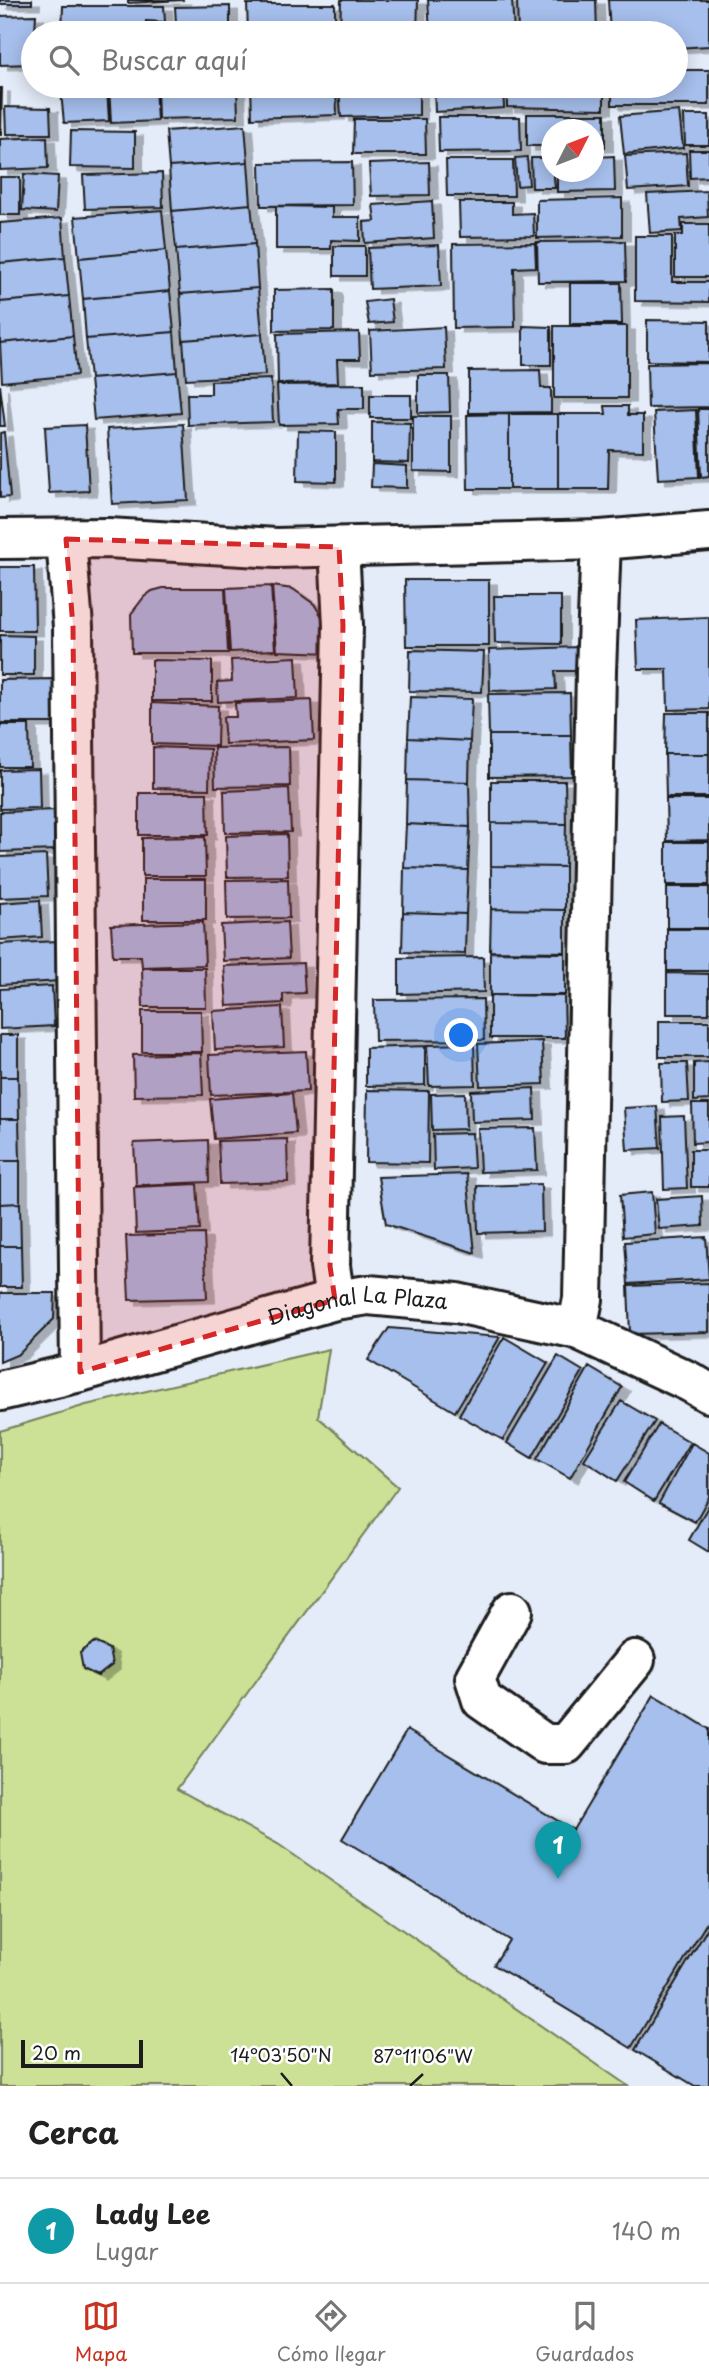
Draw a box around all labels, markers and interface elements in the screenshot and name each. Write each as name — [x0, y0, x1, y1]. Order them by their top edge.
search box — [21, 21, 688, 98]
text: Buscar aquí — [101, 40, 247, 79]
icon: search — [45, 41, 83, 79]
north arrow — [541, 119, 604, 182]
your location — [444, 1018, 478, 1052]
street label: Diagonal La Plaza — [263, 1277, 450, 1332]
pin: 1 — [535, 1821, 581, 1879]
scale bar — [21, 2037, 144, 2069]
text: 20 m — [32, 2038, 81, 2066]
text: 14°03'50"N — [230, 2041, 332, 2068]
text: 87°11'06"W — [373, 2042, 473, 2069]
text: Cerca — [28, 2109, 119, 2154]
text: Lady Lee — [95, 2194, 210, 2233]
text: 1 — [46, 2213, 57, 2248]
text: 140 m — [612, 2213, 681, 2248]
text: Lugar — [95, 2233, 158, 2268]
tab: Mapa — [75, 2297, 127, 2367]
tab: Cómo llegar — [277, 2297, 386, 2367]
tab: Guardados — [535, 2297, 634, 2367]

